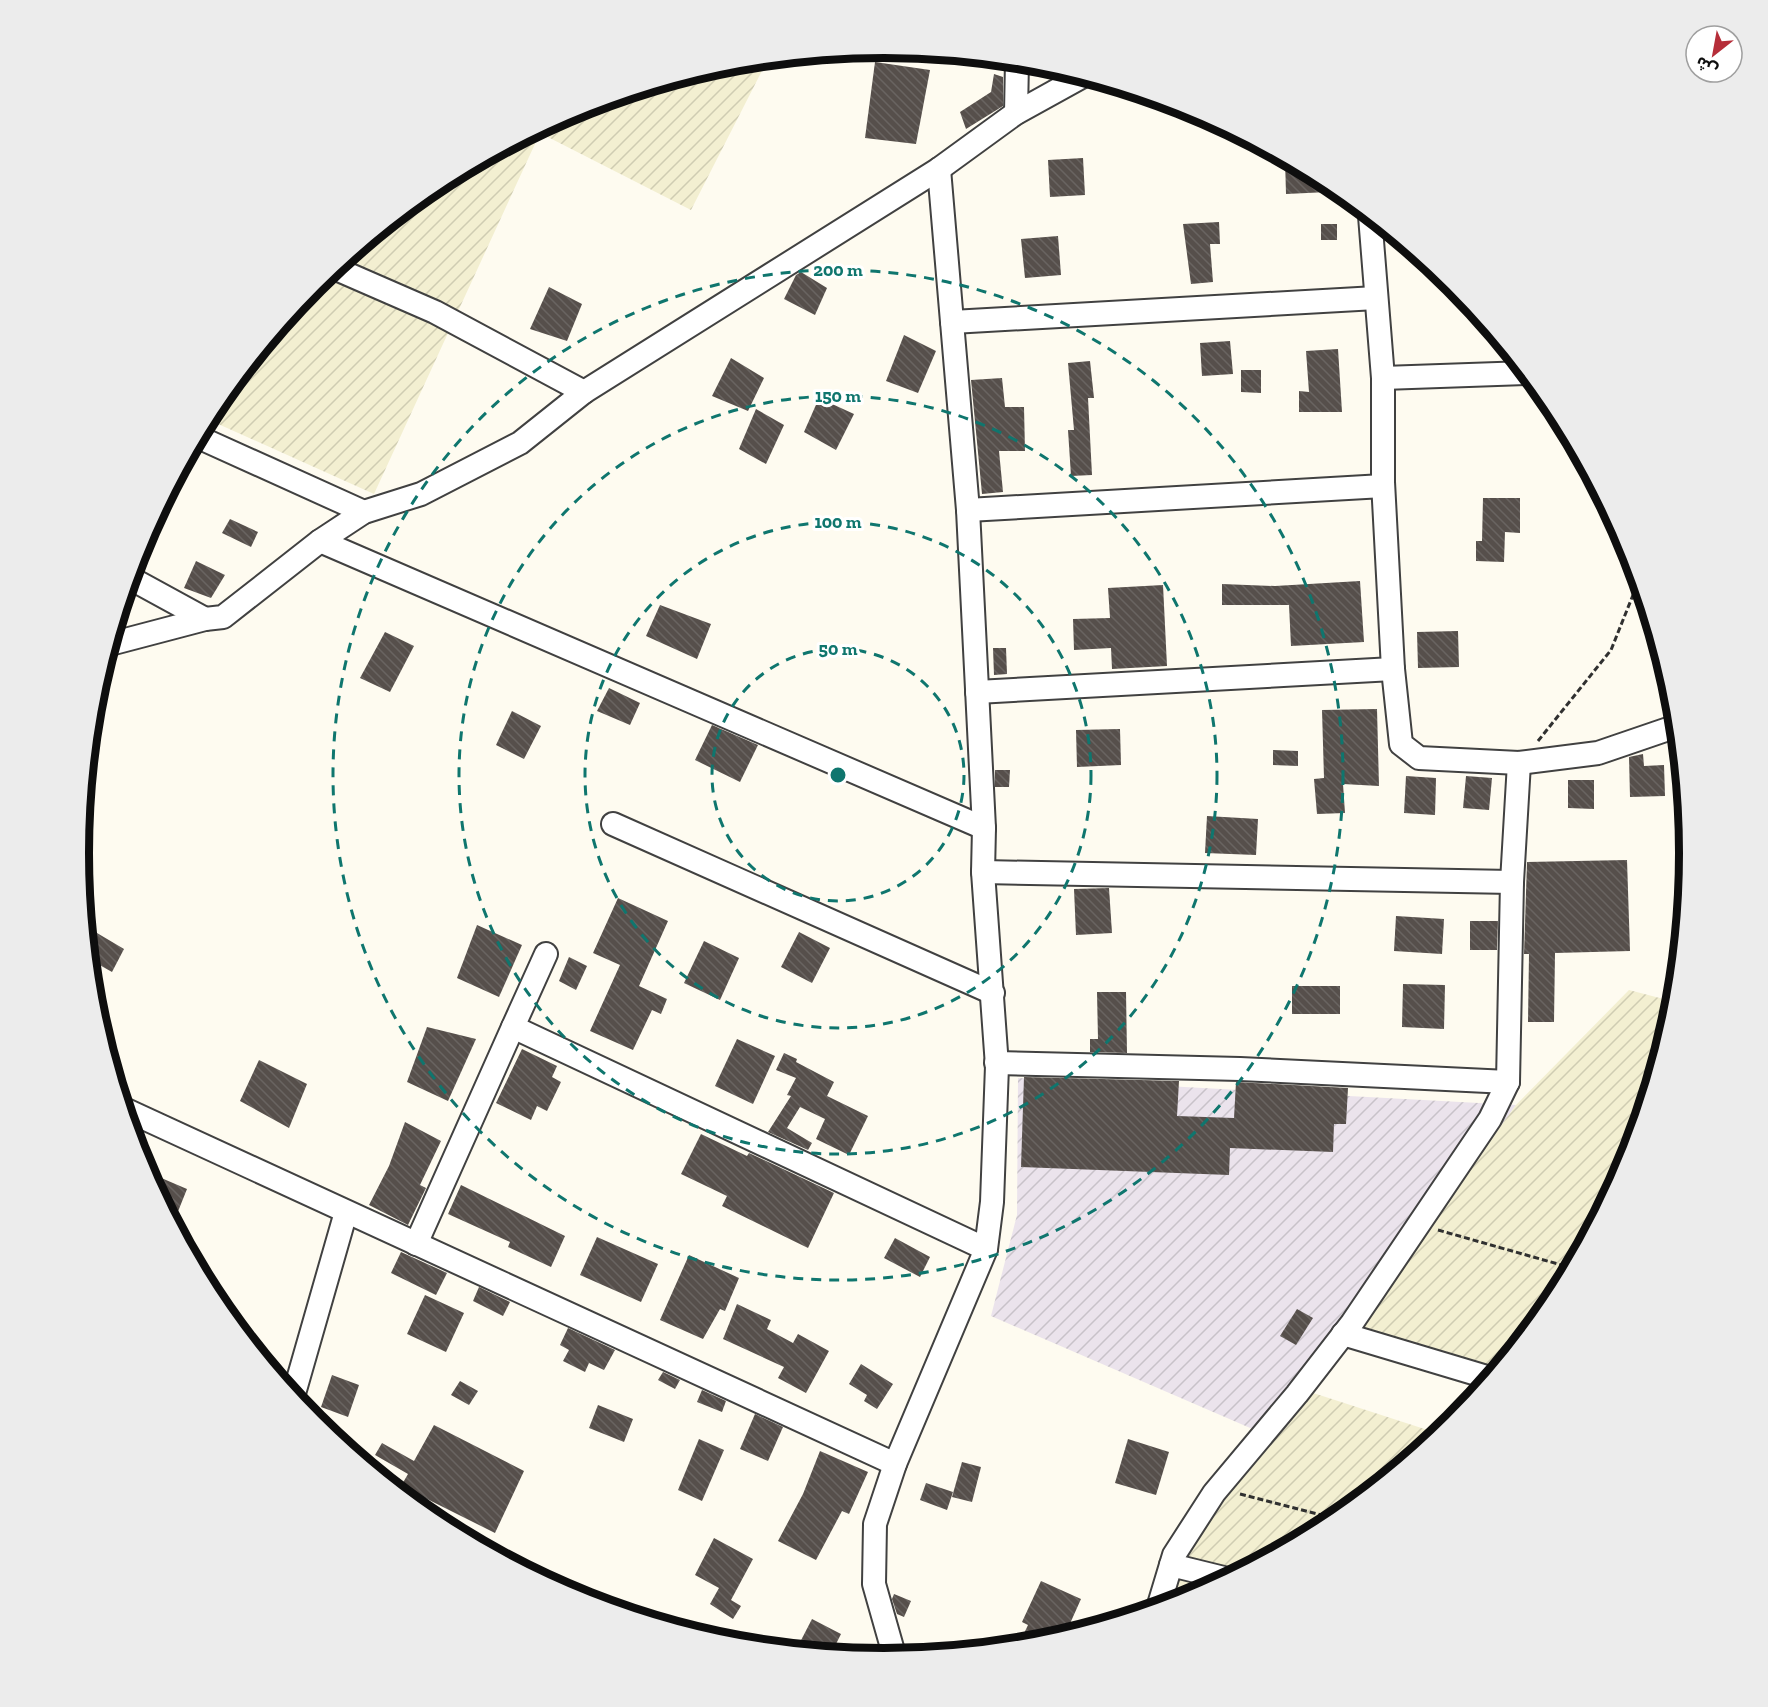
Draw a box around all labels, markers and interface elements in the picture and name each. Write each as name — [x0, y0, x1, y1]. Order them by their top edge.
north arrow — [1684, 24, 1744, 84]
text: ش — [1692, 53, 1721, 80]
text: 200 m — [813, 259, 863, 281]
text: 150 m — [815, 385, 861, 407]
text: 100 m — [814, 511, 862, 533]
text: 50 m — [819, 638, 858, 660]
centre of rings — [828, 765, 848, 785]

